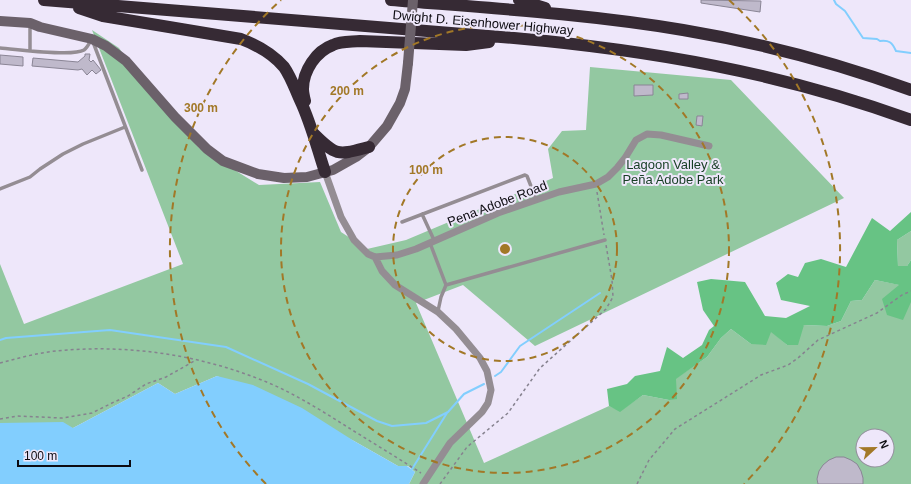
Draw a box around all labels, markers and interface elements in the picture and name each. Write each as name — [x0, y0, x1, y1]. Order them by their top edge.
street label: Dwight D. Eisenhower Highway — [392, 7, 574, 38]
text: 200 m — [330, 84, 364, 98]
text: 300 m — [184, 101, 218, 115]
park label: Lagoon Valley & Peña Adobe Park — [622, 157, 724, 187]
text: 100 m — [409, 163, 443, 177]
street label: Pena Adobe Road — [445, 178, 549, 229]
centre of rings — [498, 242, 512, 256]
north arrow — [855, 428, 895, 468]
text: N — [877, 438, 891, 450]
scale bar — [18, 442, 130, 468]
text: 100 m — [24, 449, 57, 463]

